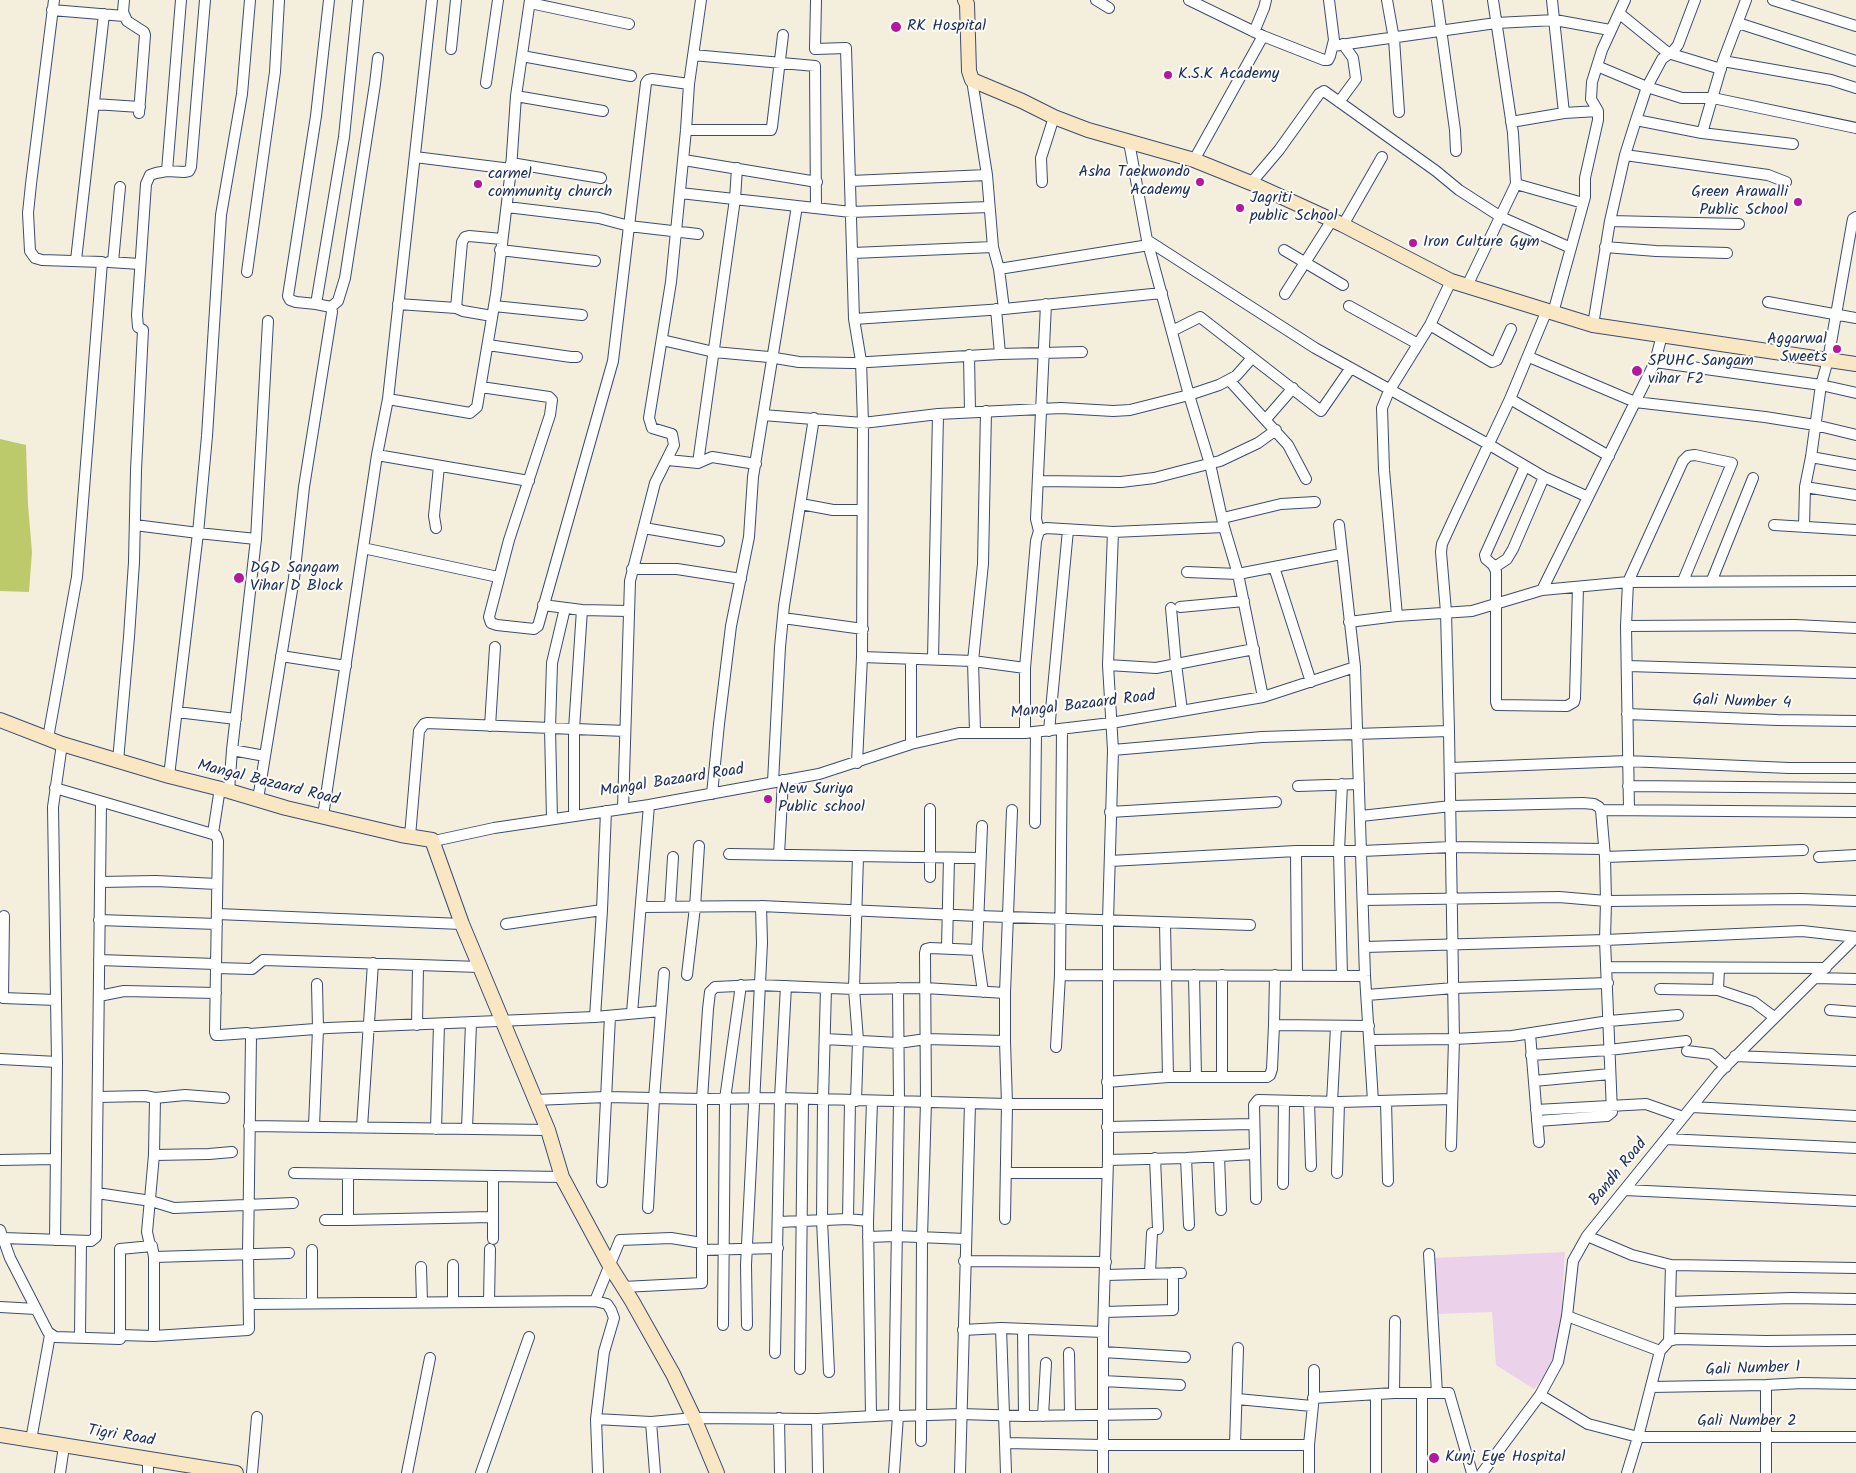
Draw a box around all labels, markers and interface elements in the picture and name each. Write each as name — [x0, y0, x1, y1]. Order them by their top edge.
place label: RK Hospital — [907, 17, 986, 37]
marker: RK Hospital — [889, 20, 903, 34]
place label: K.S.K Academy — [1178, 65, 1279, 85]
marker: K.S.K Academy — [1162, 69, 1174, 81]
place label: Asha Taekwondo Academy — [1078, 163, 1190, 201]
place label: carmel community church — [488, 165, 612, 203]
marker: Asha Taekwondo Academy — [1194, 176, 1206, 188]
marker: carmel community church — [472, 178, 484, 190]
place label: Green Arawalli Public School — [1691, 183, 1788, 221]
place label: Jagriti public School — [1250, 189, 1338, 227]
marker: Green Arawalli Public School — [1792, 196, 1804, 208]
marker: Jagriti public School — [1234, 202, 1246, 214]
place label: Iron Culture Gym — [1423, 233, 1539, 253]
marker: Iron Culture Gym — [1407, 237, 1419, 249]
place label: Aggarwal Sweets — [1767, 330, 1827, 368]
marker: Aggarwal Sweets — [1831, 343, 1843, 355]
place label: SPUHC Sangam vihar F2 — [1648, 352, 1754, 390]
marker: SPUHC Sangam vihar F2 — [1630, 364, 1644, 378]
place label: DGD Sangam Vihar D Block — [250, 559, 343, 597]
marker: DGD Sangam Vihar D Block — [232, 571, 246, 585]
street label: Mangal Bazaard Road — [1010, 688, 1156, 724]
street label: Gali Number 4 — [1692, 692, 1792, 714]
street label: Mangal Bazaard Road — [195, 757, 341, 811]
street label: Mangal Bazaard Road — [599, 761, 745, 803]
place label: New Suriya Public school — [778, 780, 865, 818]
marker: New Suriya Public school — [762, 793, 774, 805]
street label: Bandh Road — [1586, 1135, 1652, 1211]
street label: Gali Number 1 — [1705, 1359, 1801, 1381]
street label: Gali Number 2 — [1697, 1412, 1797, 1432]
street label: Tigri Road — [86, 1422, 156, 1452]
place label: Kunj Eye Hospital — [1445, 1448, 1565, 1468]
marker: Kunj Eye Hospital — [1427, 1451, 1441, 1465]

